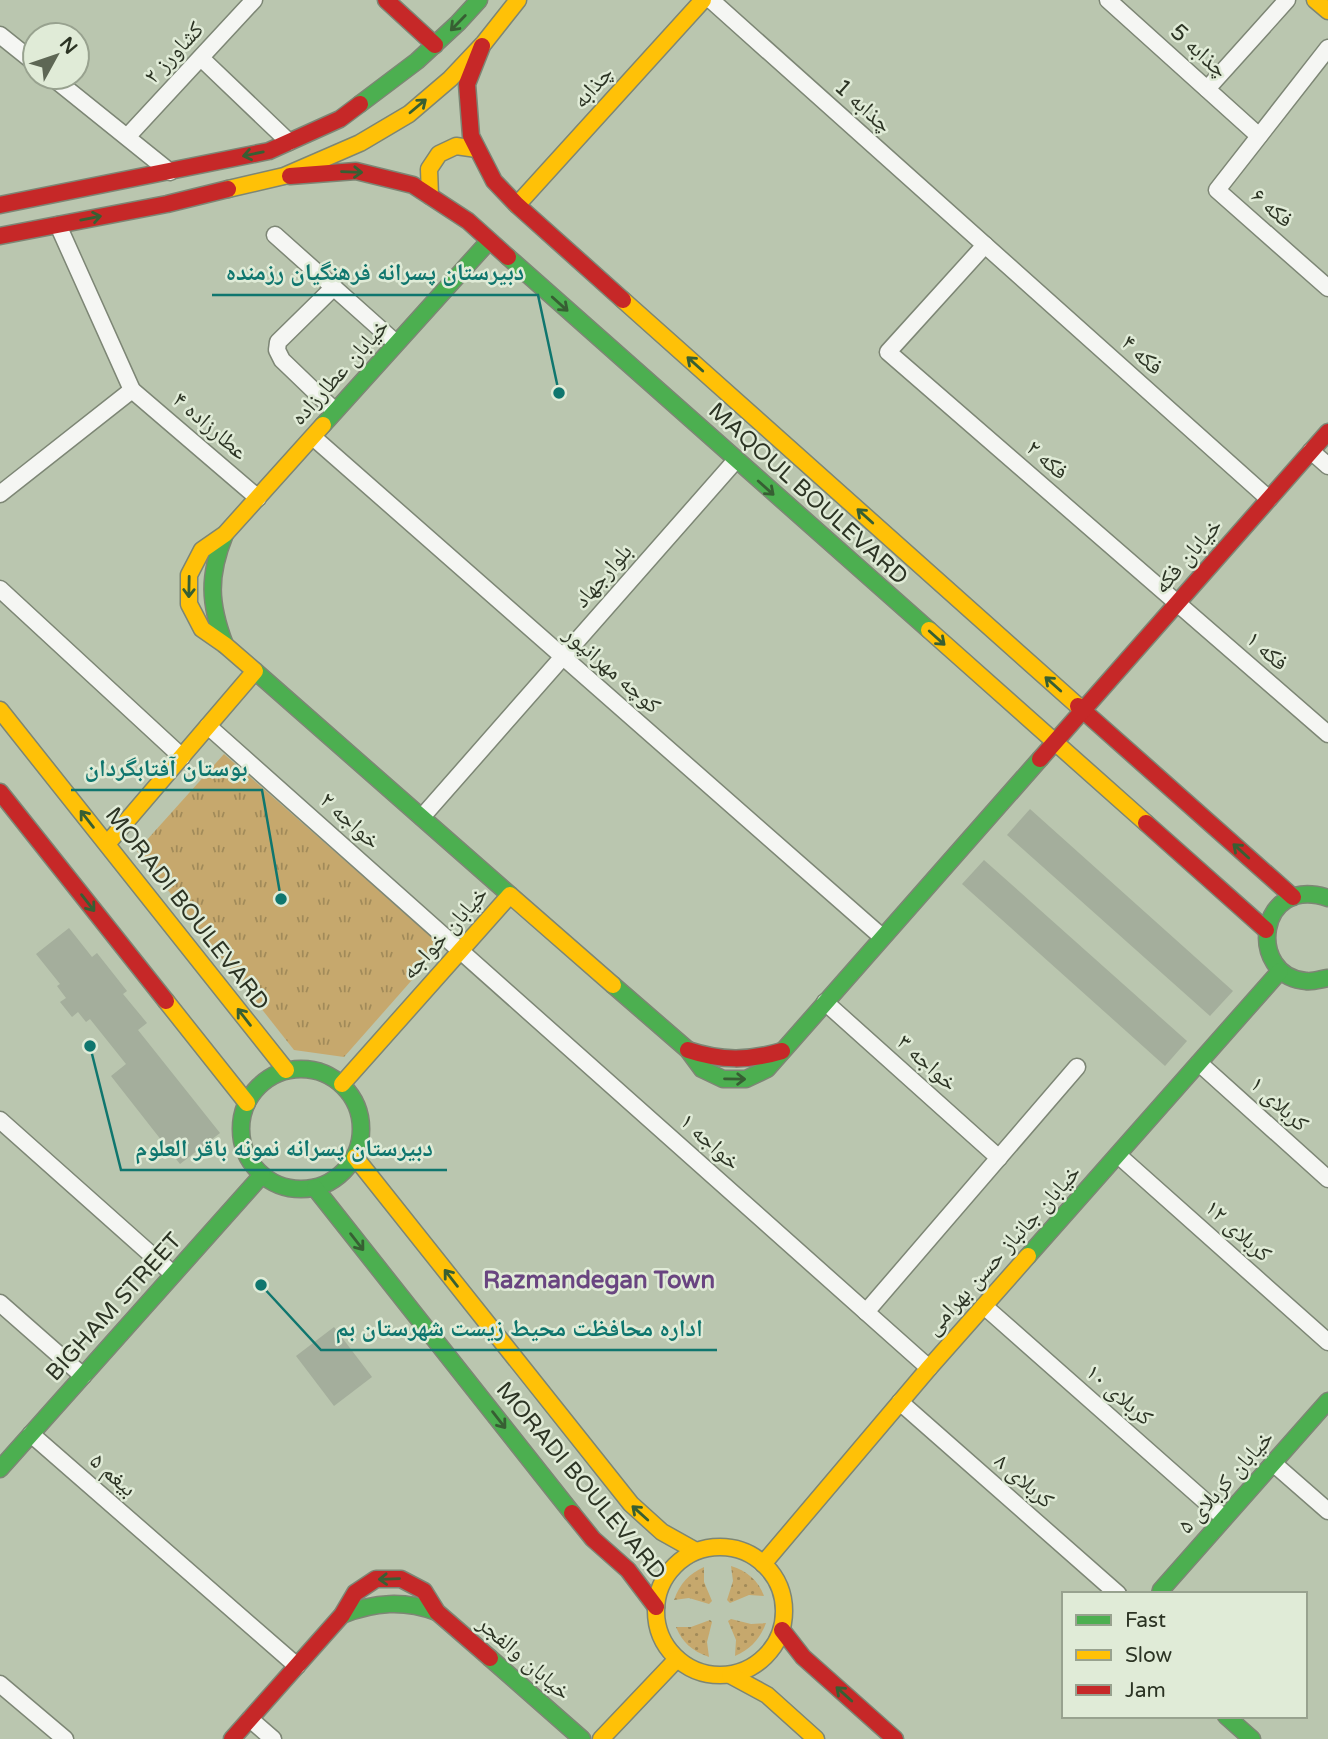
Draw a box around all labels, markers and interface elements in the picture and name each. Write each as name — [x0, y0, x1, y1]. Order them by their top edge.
one-way arrow — [449, 14, 466, 31]
street label: کشاورز ۲ — [138, 16, 210, 90]
street label: چذابه 5 — [1164, 18, 1234, 84]
north arrow — [21, 21, 91, 91]
text: N — [55, 33, 82, 59]
street label: چذابه — [567, 60, 619, 114]
street label: چذابه 1 — [828, 73, 898, 139]
one-way arrow — [409, 98, 427, 114]
one-way arrow — [242, 148, 265, 162]
one-way arrow — [340, 166, 363, 179]
street label: فکه ۶ — [1245, 182, 1299, 234]
one-way arrow — [79, 211, 102, 225]
callout: دبیرستان پسرانه فرهنگیان رزمنده — [212, 250, 538, 295]
text: دبیرستان پسرانه فرهنگیان رزمنده — [226, 258, 524, 287]
one-way arrow — [551, 296, 569, 312]
street label: خیابان عطارزاده — [285, 313, 395, 431]
street label: فکه ۴ — [1115, 329, 1169, 381]
one-way arrow — [687, 357, 705, 373]
street label: عطارزاده ۴ — [167, 386, 254, 466]
street label: MAQOUL BOULEVARD — [702, 397, 914, 591]
street label: فکه ۲ — [1020, 434, 1074, 486]
one-way arrow — [757, 479, 774, 496]
one-way arrow — [856, 508, 874, 524]
street label: خیابان فکه — [1148, 512, 1228, 600]
street label: بلوارجهاد — [568, 538, 638, 614]
one-way arrow — [182, 575, 196, 598]
street label: کوچه مهرانپور — [557, 620, 667, 720]
street label: فکه ۱ — [1240, 625, 1294, 677]
one-way arrow — [927, 630, 945, 646]
one-way arrow — [1044, 676, 1062, 692]
callout: بوستان آفتابگردان — [71, 745, 262, 790]
text: بوستان آفتابگردان — [84, 754, 248, 783]
street label: خواجه ۲ — [314, 786, 386, 856]
street label: MORADI BOULEVARD — [99, 802, 275, 1016]
one-way arrow — [80, 811, 95, 829]
one-way arrow — [1233, 843, 1251, 859]
street label: خیابان خواجه — [396, 880, 494, 986]
one-way arrow — [80, 893, 96, 911]
one-way arrow — [236, 1008, 251, 1027]
street label: خواجه ۳ — [891, 1028, 963, 1098]
street label: کربلای ۱ — [1244, 1070, 1315, 1138]
one-way arrow — [723, 1072, 746, 1086]
street label: خواجه ۱ — [674, 1107, 746, 1177]
callout: دبیرستان پسرانه نمونه باقر العلوم — [121, 1125, 447, 1170]
text: دبیرستان پسرانه نمونه باقر العلوم — [135, 1134, 433, 1165]
street label: خیابان جانباز حسن بهرامی — [919, 1159, 1087, 1341]
street label: کربلای ۱۲ — [1199, 1194, 1277, 1268]
street label: BIGHAM STREET — [40, 1227, 188, 1387]
one-way arrow — [349, 1232, 365, 1250]
district label: Razmandegan Town — [483, 1266, 715, 1295]
one-way arrow — [444, 1270, 459, 1288]
callout: اداره محافظت محیط زیست شهرستان بم — [321, 1305, 717, 1350]
text: اداره محافظت محیط زیست شهرستان بم — [335, 1314, 703, 1344]
street label: کربلای ۱۰ — [1080, 1358, 1159, 1432]
street label: MORADI BOULEVARD — [490, 1376, 672, 1586]
one-way arrow — [491, 1410, 506, 1428]
street label: خیابان کربلای ۵ — [1172, 1424, 1280, 1540]
street label: بیغم ۵ — [83, 1447, 142, 1504]
street label: کربلای ۸ — [989, 1448, 1060, 1515]
one-way arrow — [631, 1505, 649, 1521]
one-way arrow — [378, 1572, 401, 1586]
legend — [1062, 1592, 1307, 1718]
text: Fast — [1125, 1608, 1166, 1633]
street label: خیابان والفجر — [471, 1609, 577, 1706]
text: Slow — [1125, 1643, 1173, 1668]
text: Jam — [1125, 1678, 1166, 1703]
one-way arrow — [836, 1685, 853, 1702]

